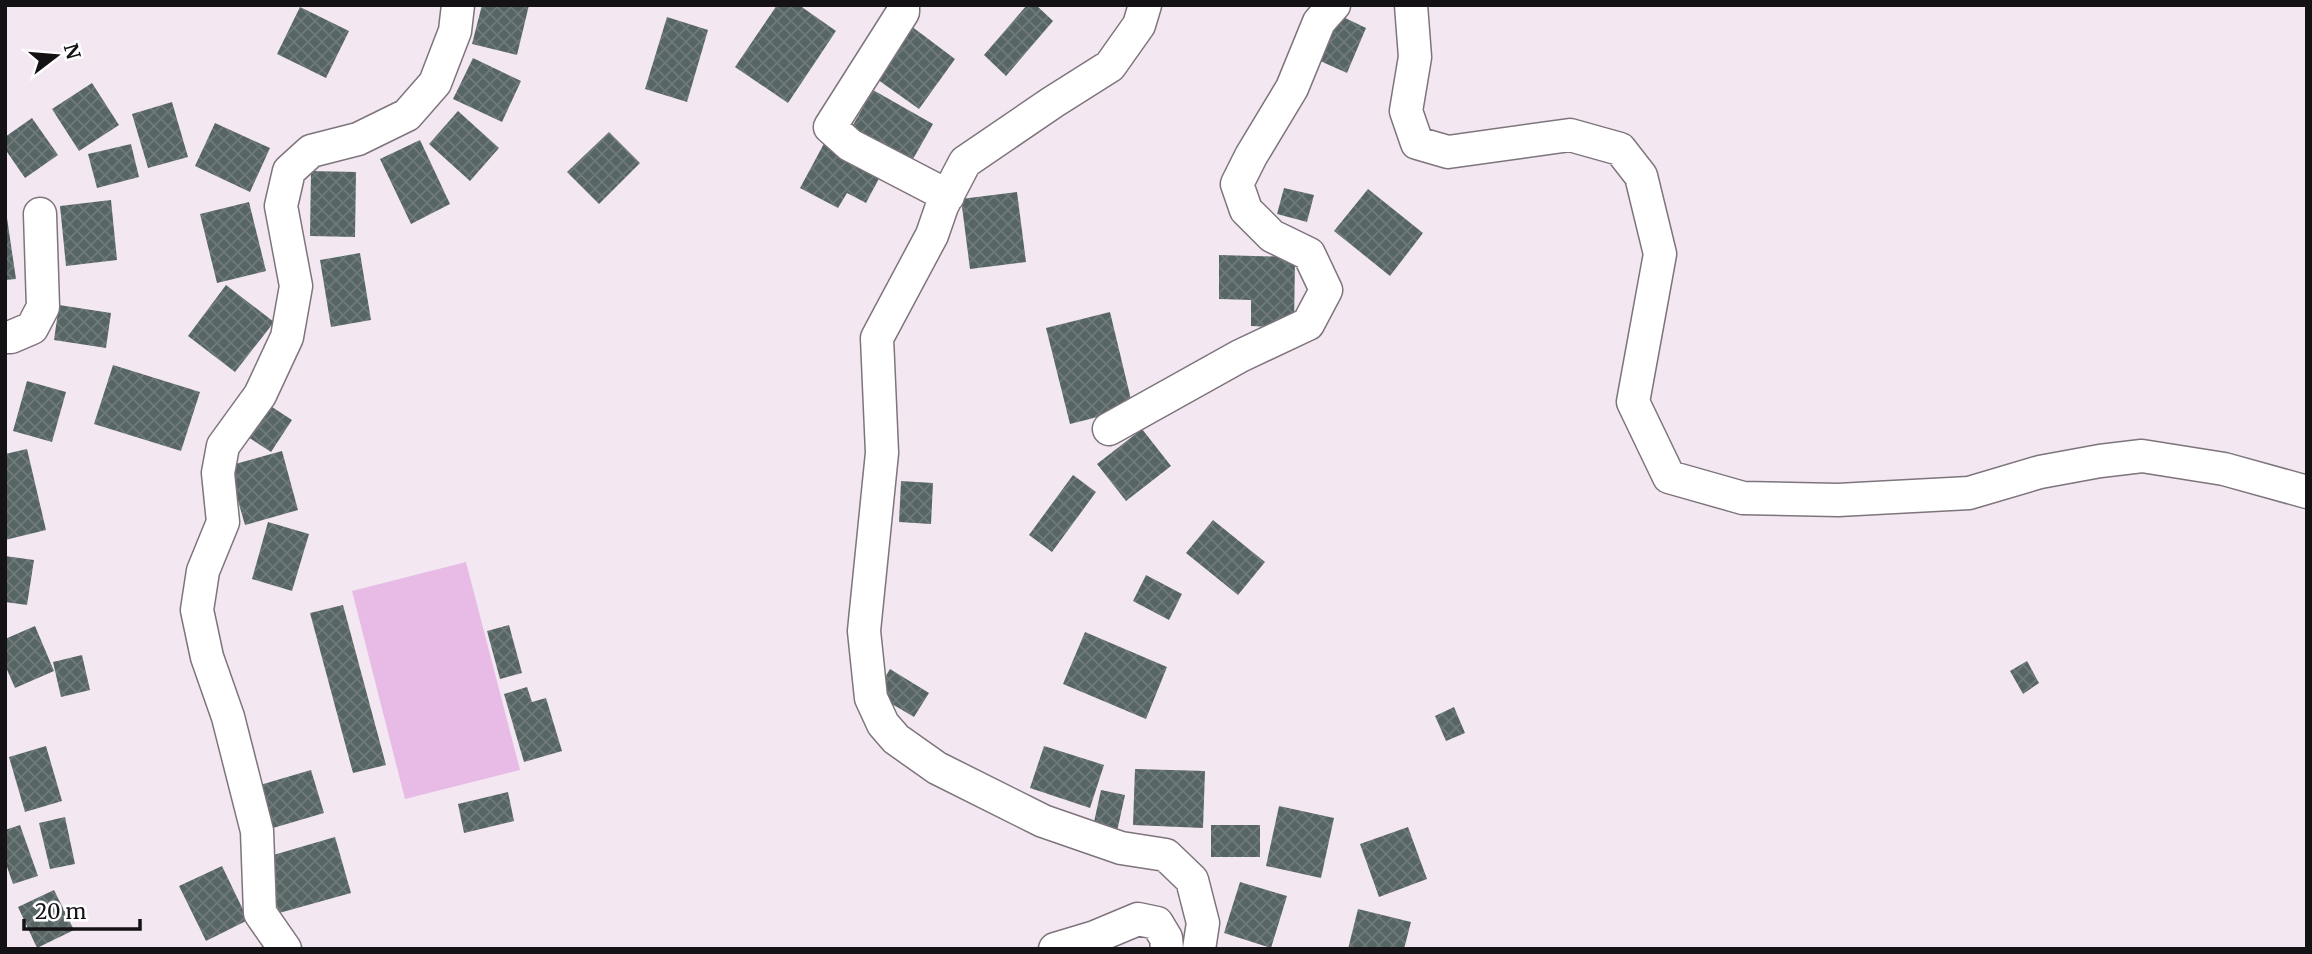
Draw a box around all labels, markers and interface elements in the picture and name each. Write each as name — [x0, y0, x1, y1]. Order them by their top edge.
north arrow — [21, 21, 91, 91]
text: N — [59, 41, 86, 62]
scale bar — [24, 888, 140, 932]
text: 20 m — [35, 898, 87, 925]

